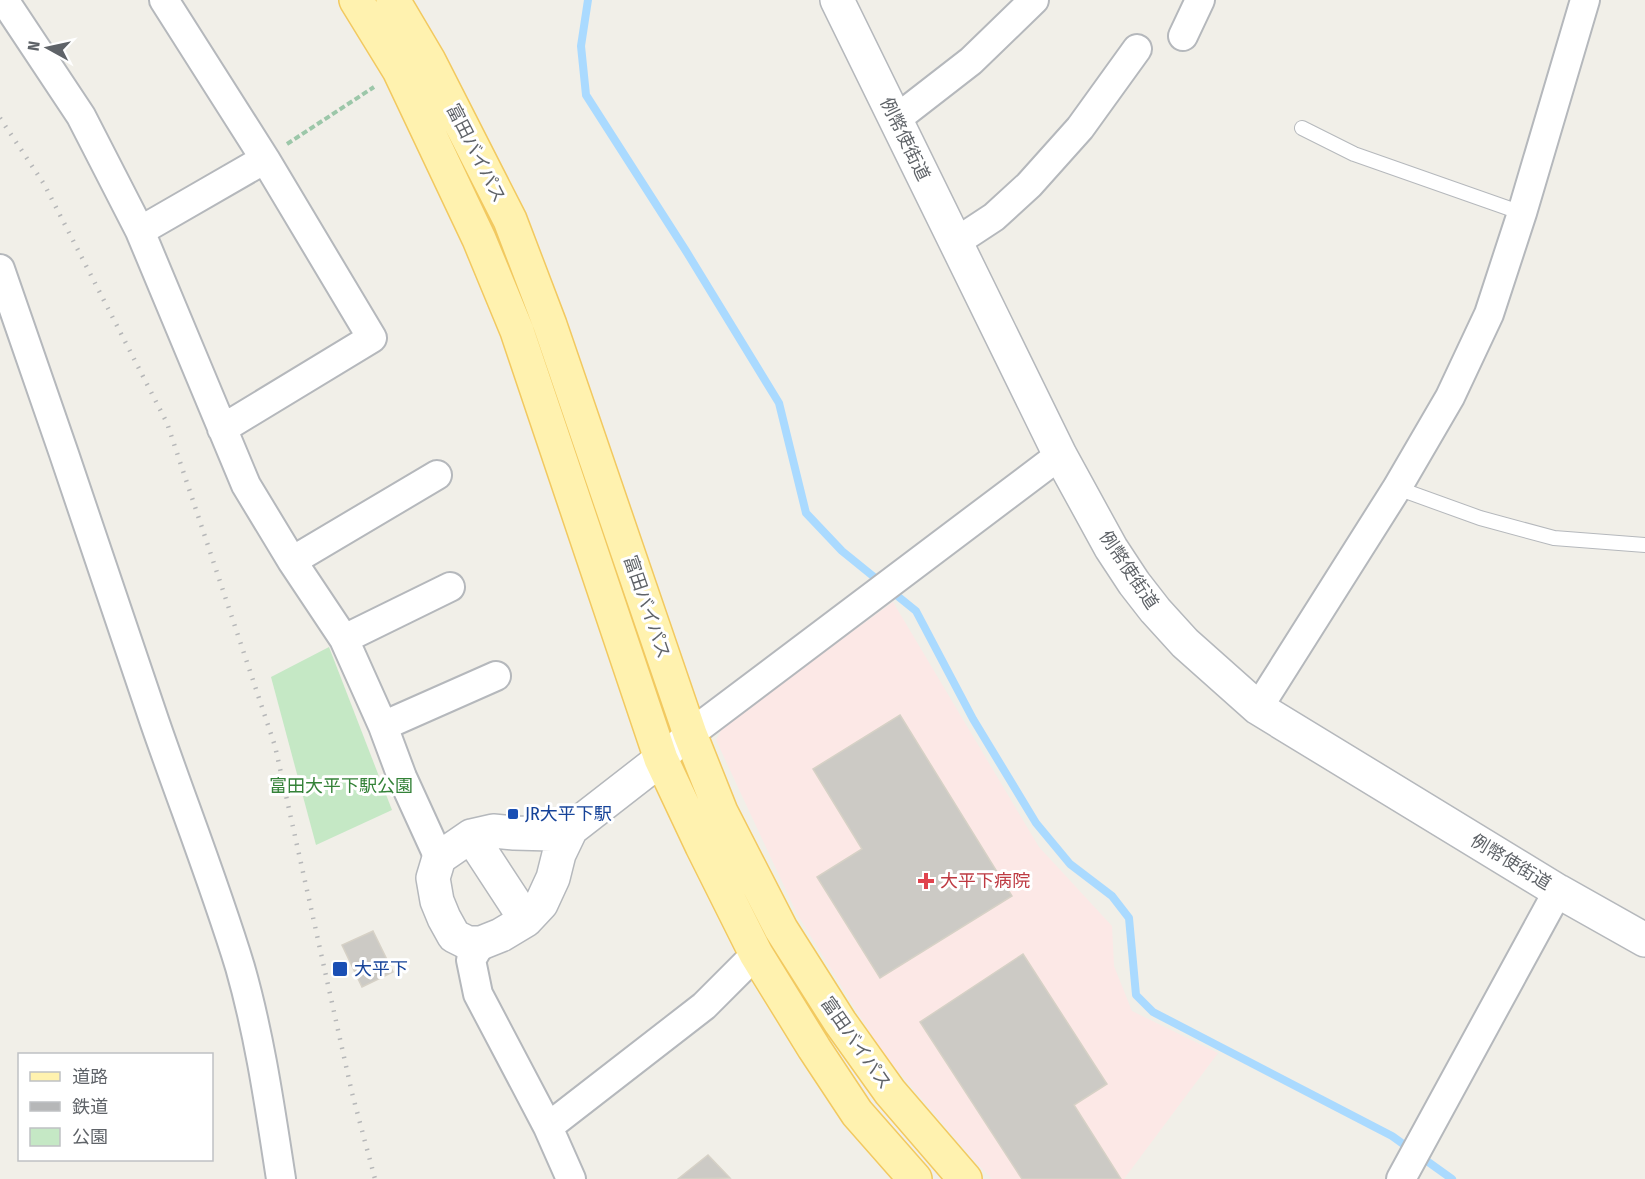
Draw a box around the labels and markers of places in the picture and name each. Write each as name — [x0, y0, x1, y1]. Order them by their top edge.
place label: JR大平下駅 — [525, 803, 612, 825]
marker: JR大平下駅 — [506, 807, 520, 821]
place label: 大平下病院 — [940, 870, 1030, 892]
marker: 大平下病院 — [917, 872, 935, 890]
place label: 大平下 — [354, 958, 408, 980]
marker: 大平下 — [331, 960, 349, 978]

